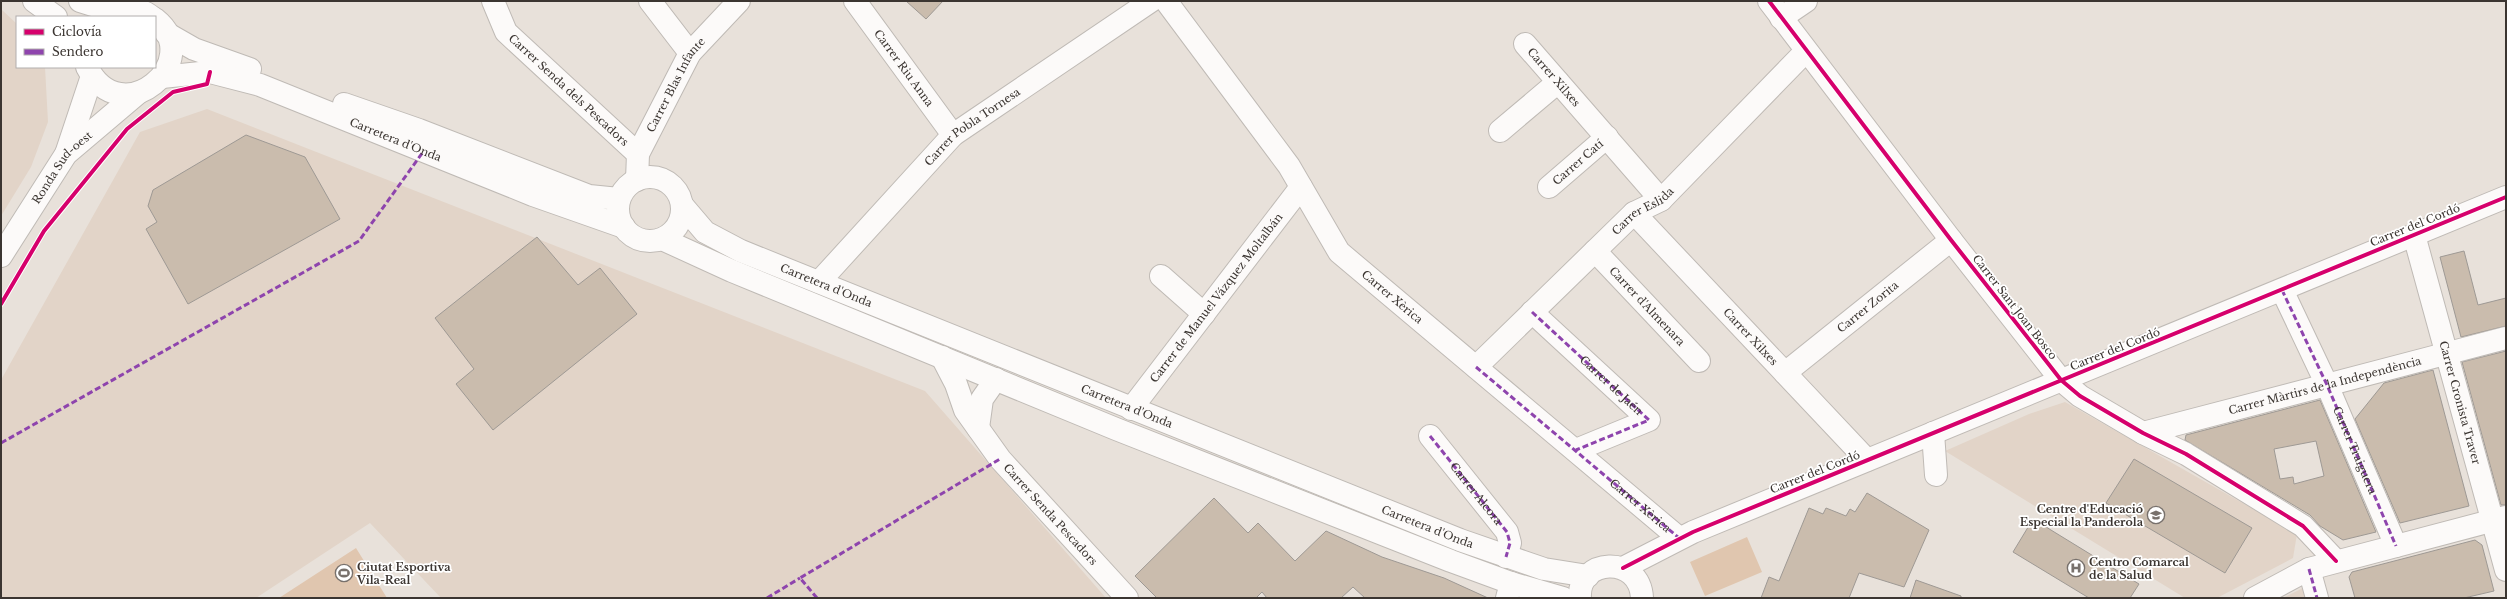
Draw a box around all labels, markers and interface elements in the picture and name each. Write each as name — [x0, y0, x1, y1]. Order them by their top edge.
legend — [16, 16, 156, 68]
text: Ciclovía — [52, 24, 102, 39]
street label: Carrer Riu Anna — [871, 27, 937, 110]
street label: Carrer Senda dels Pescadors — [506, 31, 632, 149]
street label: Carrer Blas Infante — [643, 34, 708, 135]
text: Sendero — [52, 44, 103, 59]
street label: Carrer Xilxes — [1524, 45, 1583, 110]
street label: Carrer Pobla Tornesa — [921, 84, 1024, 169]
street label: Carretera d'Onda — [348, 115, 444, 165]
street label: Ronda Sud-oest — [29, 128, 95, 206]
street label: Carrer Catí — [1549, 136, 1606, 188]
street label: Carrer Eslida — [1609, 184, 1677, 238]
street label: Carrer del Cordó — [2368, 201, 2462, 249]
street label: Carrer de Manuel Vázquez Moltalbán — [1147, 210, 1286, 385]
street label: Carrer Sant Joan Bosco — [1970, 252, 2060, 362]
street label: Carretera d'Onda — [778, 261, 875, 310]
street label: Carrer d'Almenara — [1606, 264, 1689, 350]
street label: Carrer Xèrica — [1359, 267, 1426, 327]
street label: Carrer Zorita — [1834, 277, 1902, 336]
street label: Carrer Xilxes — [1720, 305, 1781, 368]
street label: Carrer del Cordó — [2068, 325, 2162, 373]
street label: Carrer Cronista Traver — [2436, 339, 2484, 467]
street label: Carrer de Jaén — [1577, 353, 1646, 418]
street label: Carrer Màrtirs de la Independència — [2227, 353, 2424, 417]
street label: Carretera d'Onda — [1079, 381, 1176, 431]
street label: Carrer Traiguera — [2330, 404, 2380, 497]
street label: Carrer del Cordó — [1768, 448, 1862, 496]
street label: Carrer Alcora — [1447, 460, 1506, 528]
street label: Carrer Senda Pescadors — [1001, 461, 1100, 568]
street label: Carrer Xèrica — [1607, 476, 1674, 536]
street label: Carretera d'Onda — [1379, 502, 1476, 551]
place label: Centre d'Educació Especial la Panderola — [2020, 502, 2144, 529]
school or university icon: Centre d'Educació Especial la Panderola — [2146, 505, 2166, 525]
place label: Centro Comarcal de la Salud — [2089, 555, 2189, 582]
hospital icon: Centro Comarcal de la Salud — [2066, 558, 2086, 578]
place label: Ciutat Esportiva Vila-Real — [356, 560, 451, 587]
sports icon: Ciutat Esportiva Vila-Real — [334, 563, 354, 583]

